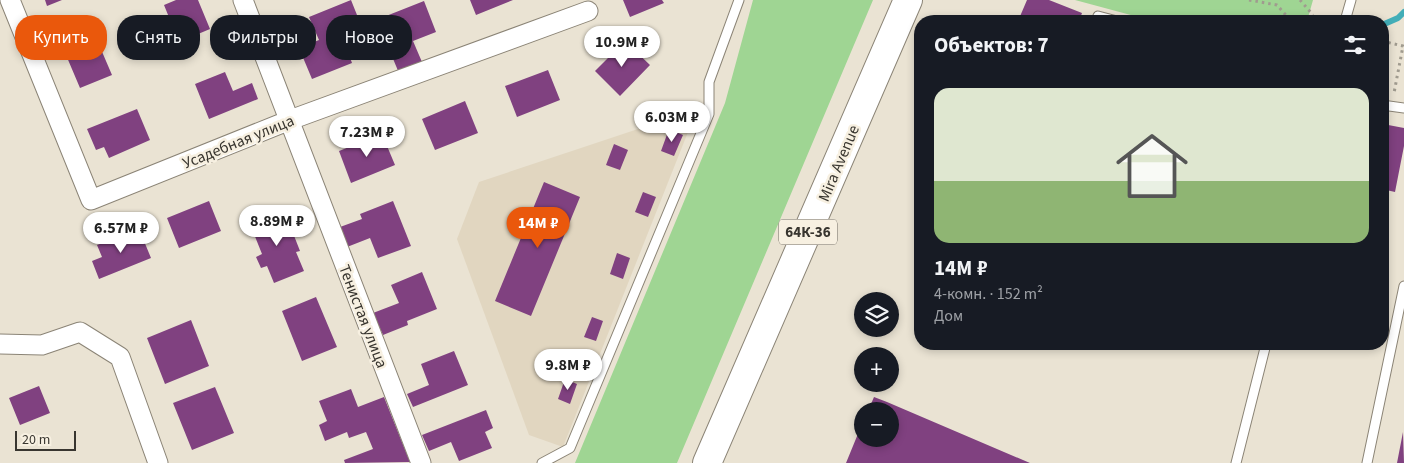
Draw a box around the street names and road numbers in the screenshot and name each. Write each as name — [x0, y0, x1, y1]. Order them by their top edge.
street label: Усадебная улица — [179, 110, 297, 174]
street label: Mira Avenue — [813, 122, 865, 205]
road number: 64К-36 — [779, 220, 837, 244]
street label: Тенистая улица — [333, 261, 393, 371]

